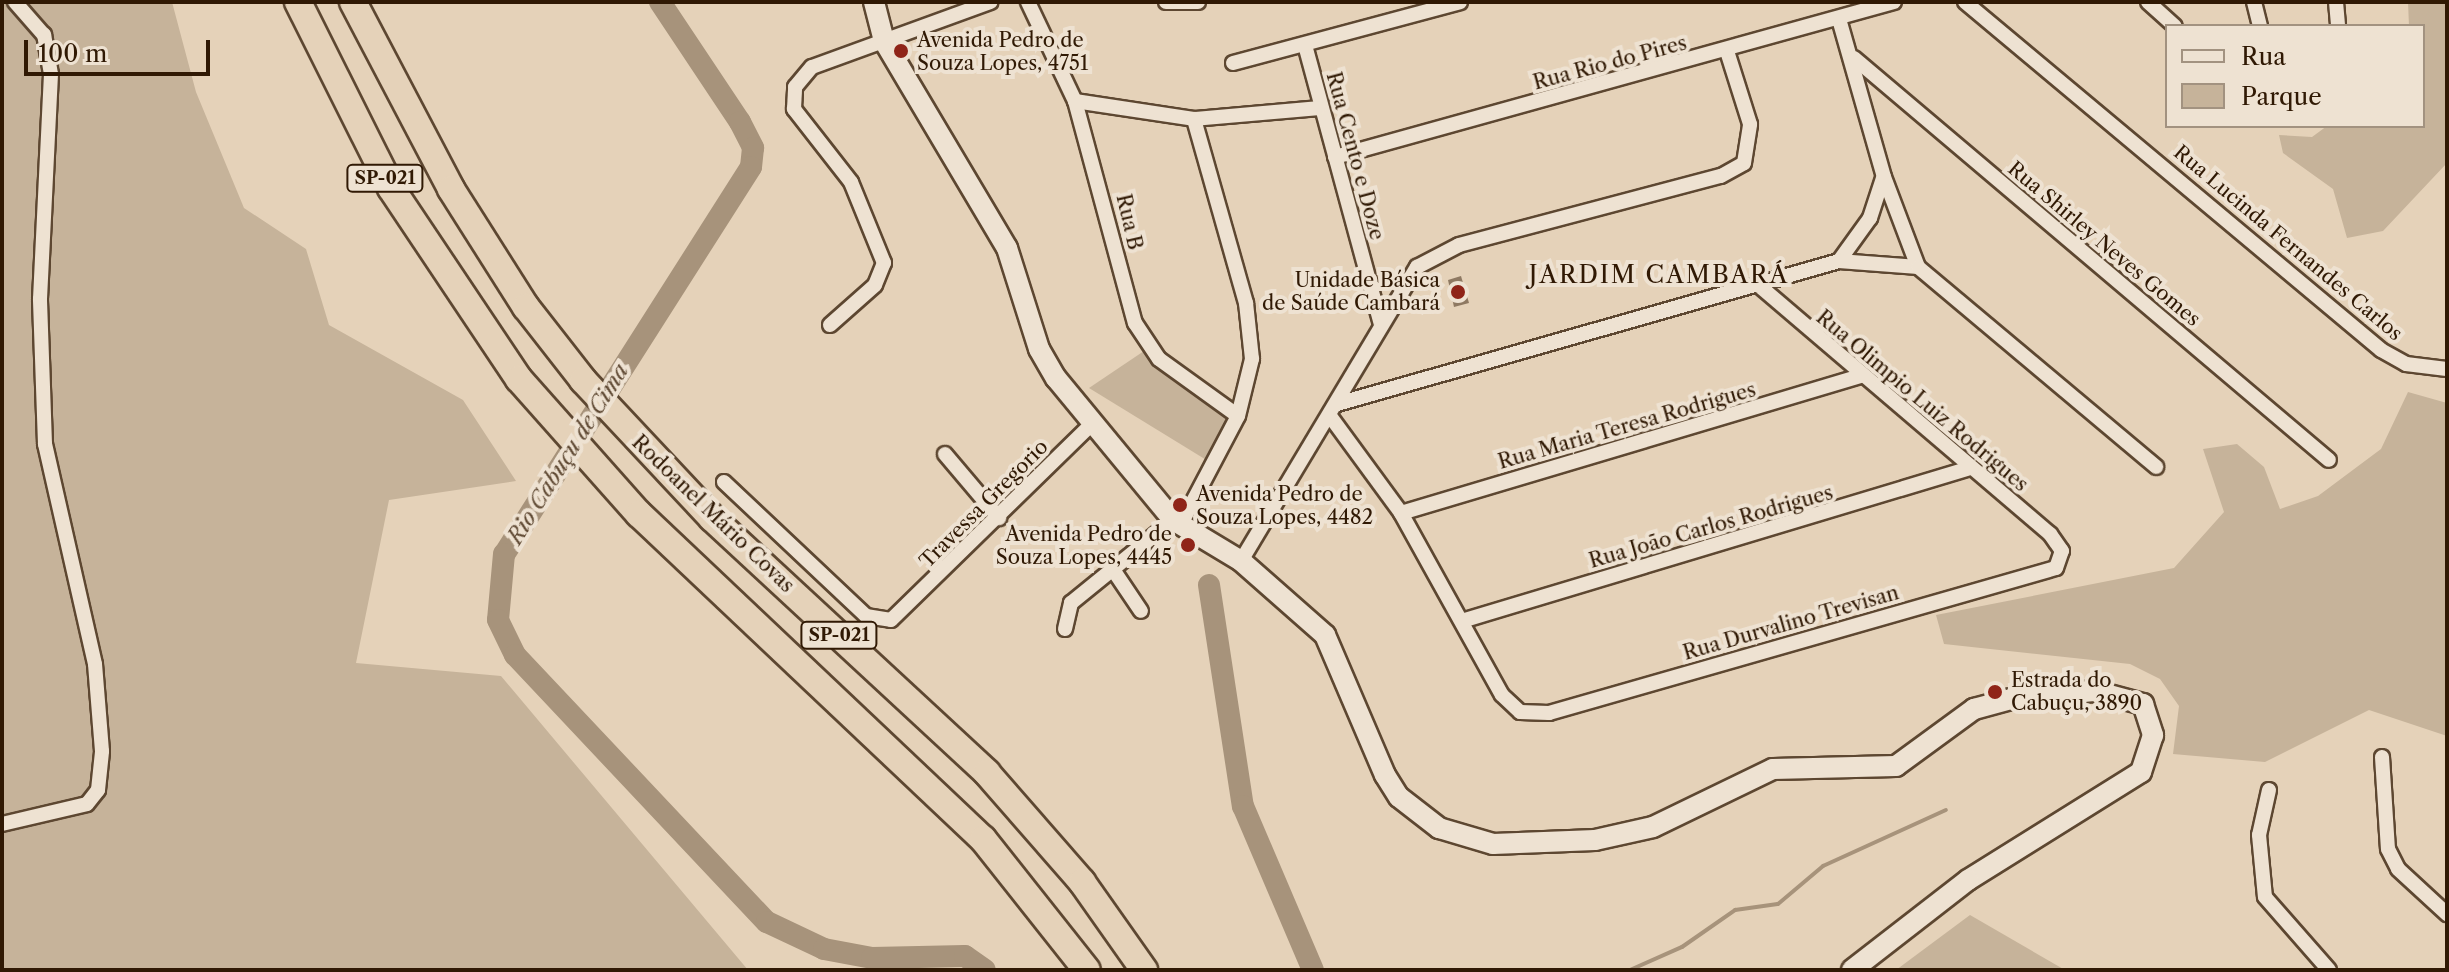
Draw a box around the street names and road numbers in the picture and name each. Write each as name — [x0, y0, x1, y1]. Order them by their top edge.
street label: Rua Rio do Pires — [1530, 31, 1690, 95]
street label: Rua Cento e Doze — [1321, 69, 1389, 243]
street label: Rua Lucinda Fernandes Carlos — [2169, 140, 2407, 346]
street label: Rua Shirley Neves Gomes — [2003, 156, 2205, 332]
road number: SP-021 — [345, 164, 425, 192]
street label: Rua B — [1111, 192, 1147, 252]
street label: Rua Olimpio Luiz Rodrigues — [1811, 305, 2033, 497]
street label: Rua Maria Teresa Rodrigues — [1495, 378, 1759, 474]
street label: Rodoanel Mário Covas — [627, 430, 799, 598]
street label: Travessa Gregorio — [915, 435, 1053, 573]
street label: Rua João Carlos Rodrigues — [1586, 481, 1836, 573]
street label: Rua Durvalino Trevisan — [1680, 581, 1902, 665]
road number: SP-021 — [799, 621, 879, 649]

